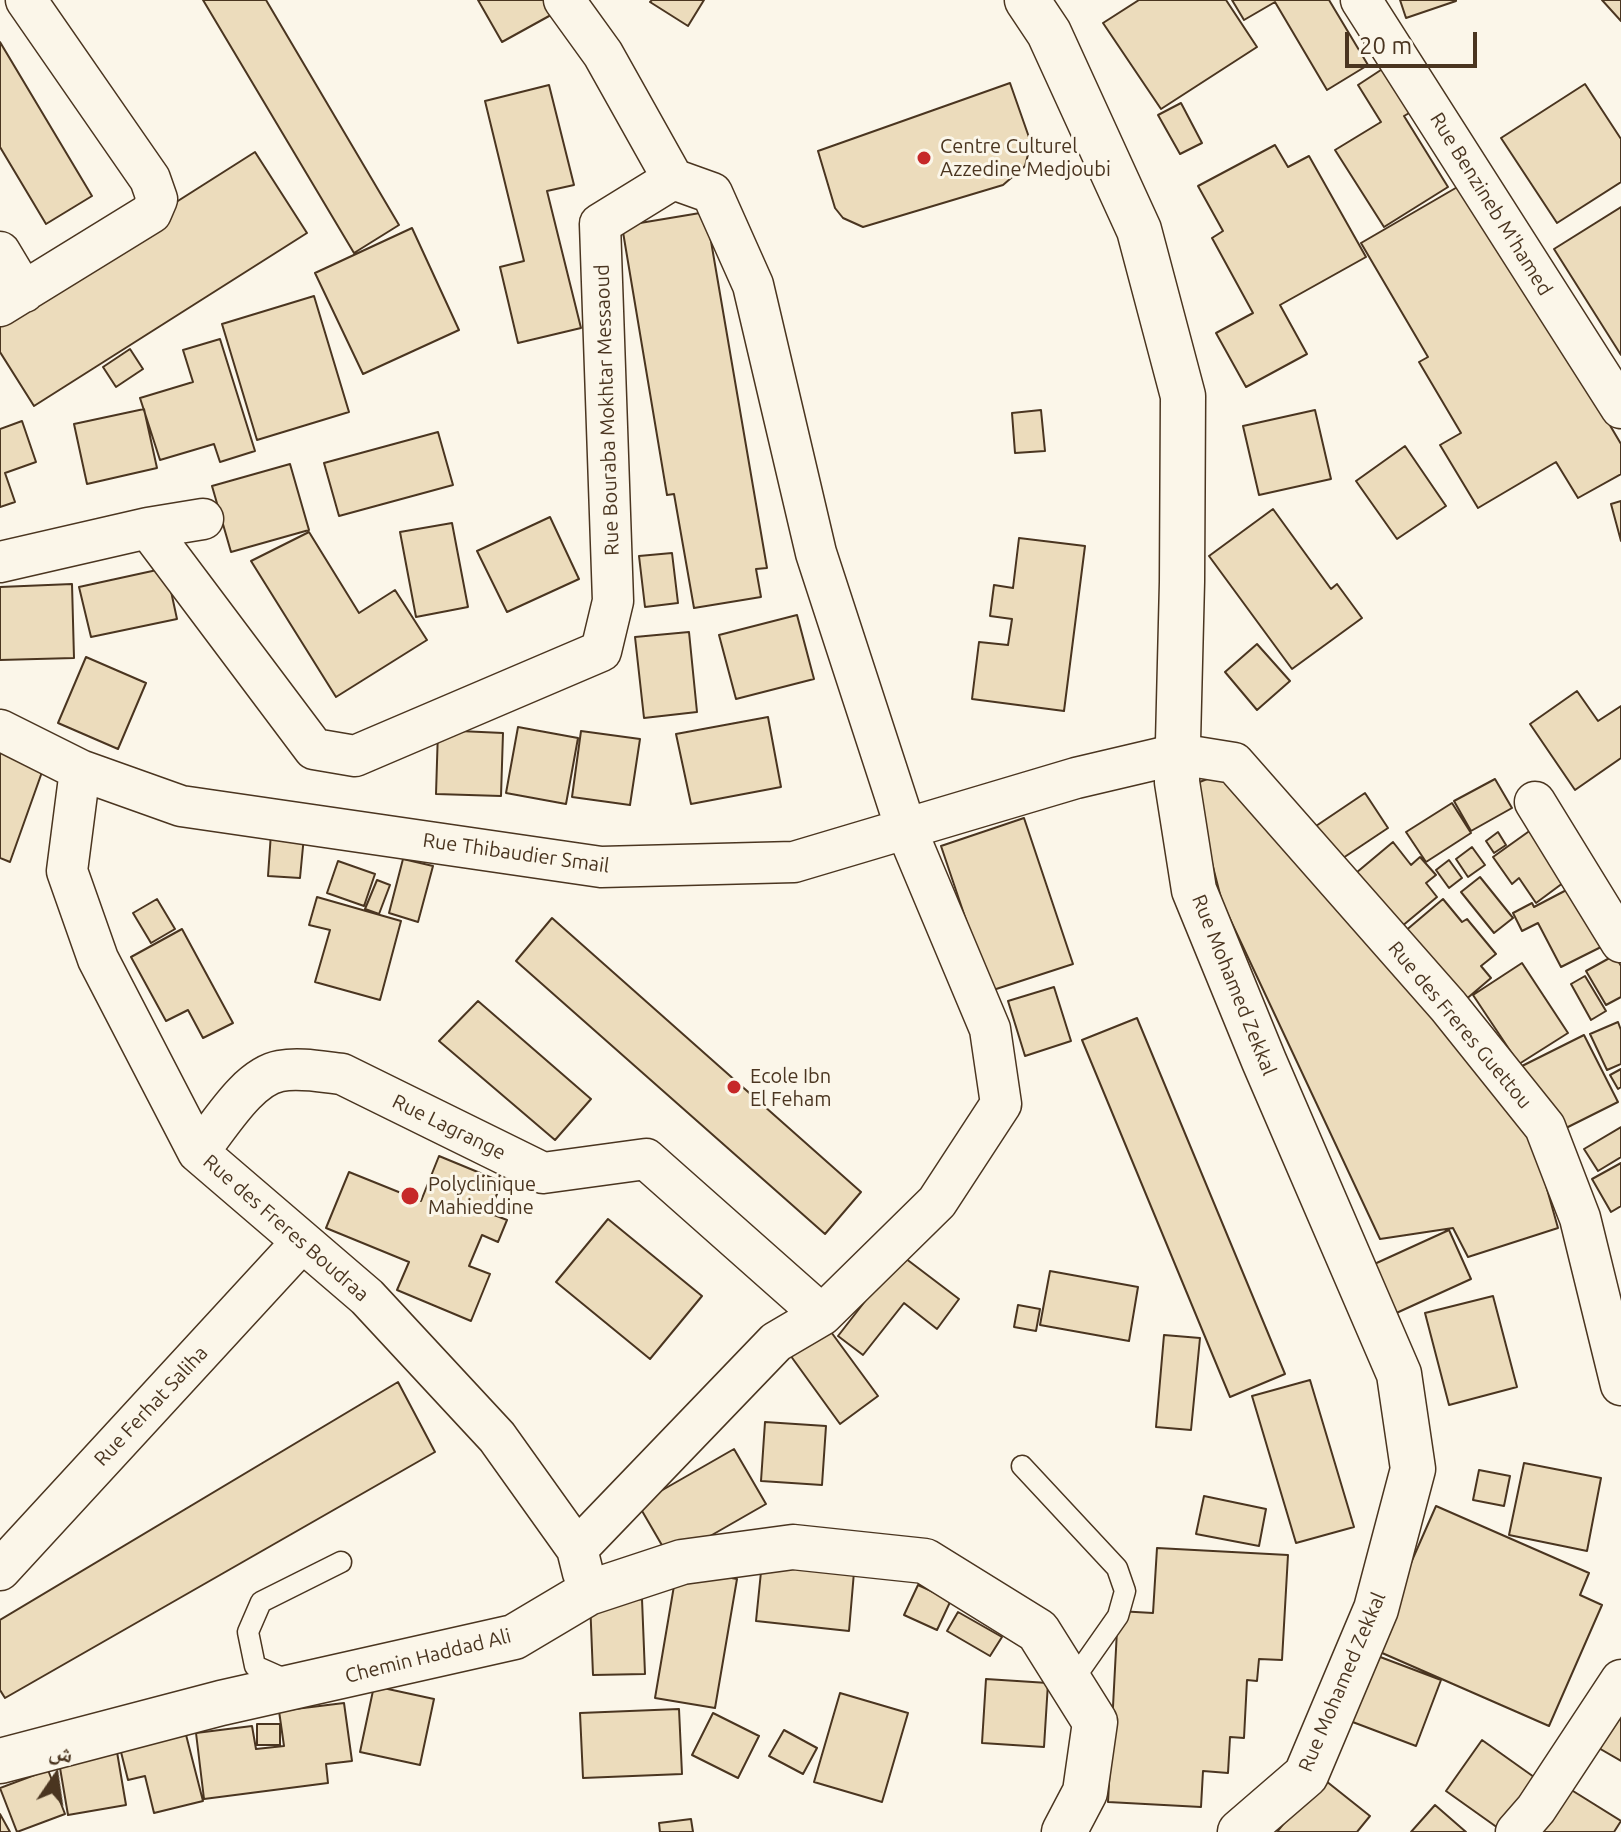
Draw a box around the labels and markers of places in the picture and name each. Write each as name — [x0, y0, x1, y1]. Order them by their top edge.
place label: Centre Culturel Azzedine Medjoubi — [940, 134, 1111, 181]
marker: Centre Culturel Azzedine Medjoubi — [915, 149, 933, 167]
place label: Ecole Ibn El Feham — [750, 1064, 832, 1111]
marker: Ecole Ibn El Feham — [725, 1078, 743, 1096]
place label: Polyclinique Mahieddine — [428, 1172, 536, 1219]
marker: Polyclinique Mahieddine — [399, 1185, 421, 1207]

